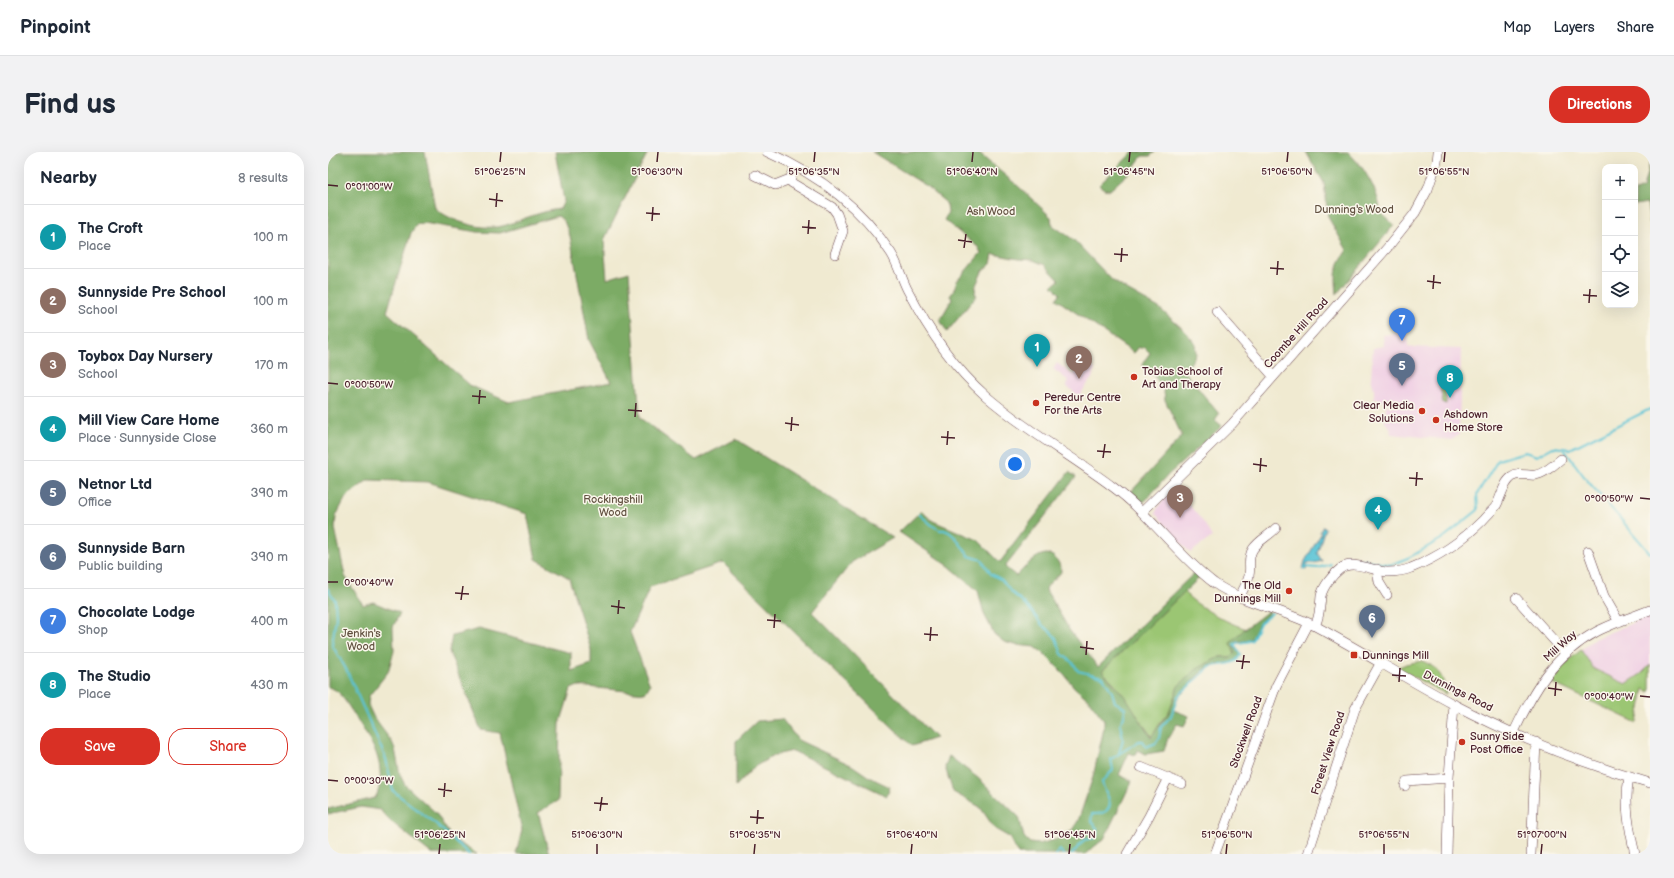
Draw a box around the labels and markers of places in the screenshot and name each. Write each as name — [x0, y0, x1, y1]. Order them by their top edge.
pin: 7 — [1389, 308, 1415, 341]
pin: 1 — [1024, 334, 1050, 367]
pin: 2 — [1066, 346, 1092, 379]
pin: 5 — [1389, 353, 1415, 386]
place label: Tobias School of Art and Therapy — [1142, 365, 1224, 391]
pin: 8 — [1437, 365, 1463, 398]
marker: Tobias School of Art and Therapy — [1129, 372, 1139, 382]
place label: Peredur Centre For the Arts — [1044, 391, 1121, 417]
marker: Peredur Centre For the Arts — [1031, 398, 1041, 408]
place label: Clear Media Solutions — [1353, 399, 1415, 425]
marker: Clear Media Solutions — [1417, 406, 1427, 416]
place label: Ashdown Home Store — [1444, 408, 1503, 434]
marker: Ashdown Home Store — [1431, 415, 1441, 425]
pin: 3 — [1167, 485, 1193, 518]
pin: 4 — [1365, 497, 1391, 530]
place label: The Old Dunnings Mill — [1214, 579, 1281, 605]
marker: The Old Dunnings Mill — [1284, 586, 1294, 596]
pin: 6 — [1359, 605, 1385, 638]
place label: Dunnings Mill — [1362, 649, 1429, 662]
marker: Dunnings Mill — [1349, 650, 1359, 660]
place label: Sunny Side Post Office — [1470, 730, 1525, 756]
marker: Sunny Side Post Office — [1457, 737, 1467, 747]

